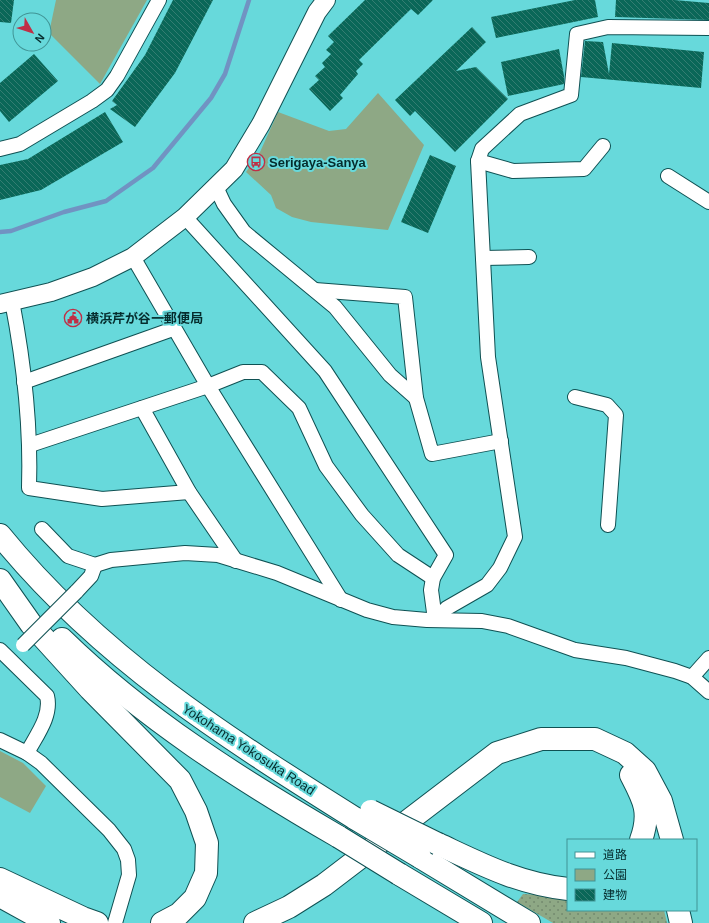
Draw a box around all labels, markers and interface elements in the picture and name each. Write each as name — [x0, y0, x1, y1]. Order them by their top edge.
north arrow — [12, 12, 52, 52]
text: N — [33, 31, 47, 45]
bus stop icon: Serigaya-Sanya — [246, 152, 266, 172]
place label: Serigaya-Sanya — [269, 155, 367, 170]
public building icon: 横浜芹が谷一郵便局 — [63, 308, 83, 328]
place label: 横浜芹が谷一郵便局 — [86, 311, 203, 326]
street label: Yokohama Yokosuka Road — [180, 701, 318, 798]
legend — [567, 839, 697, 911]
text: 道路 — [603, 848, 627, 862]
text: 公園 — [603, 868, 627, 882]
text: 建物 — [603, 888, 627, 902]

